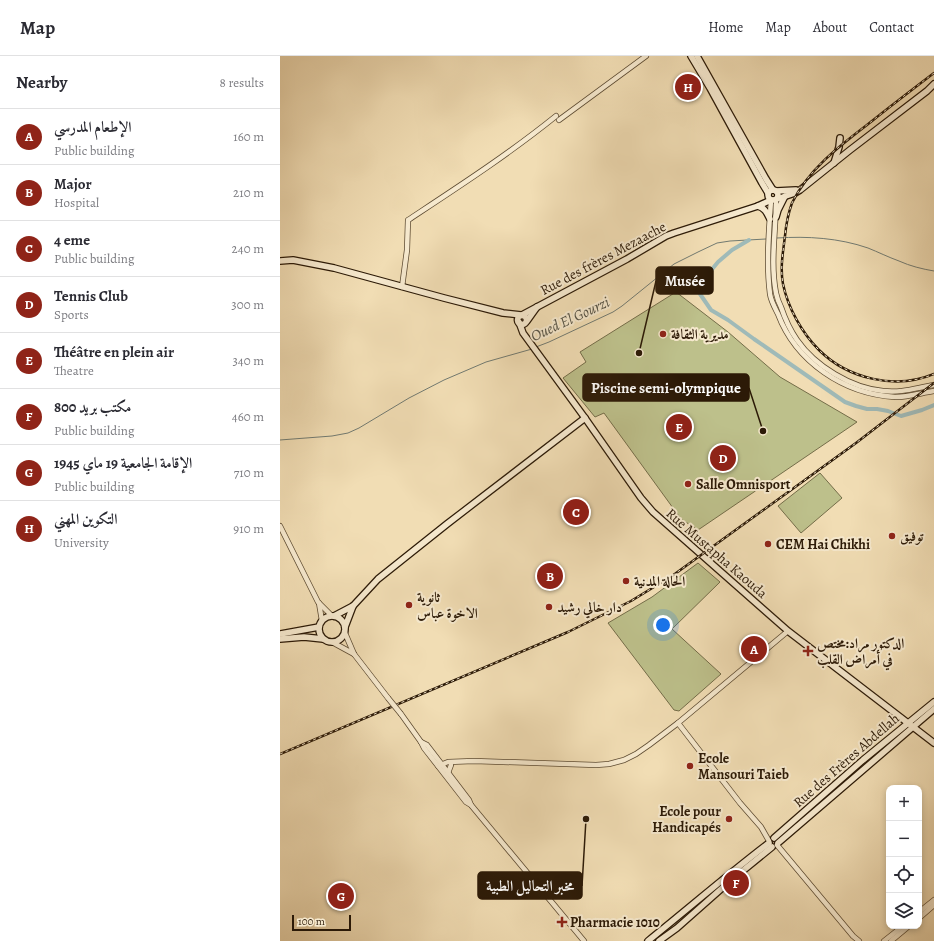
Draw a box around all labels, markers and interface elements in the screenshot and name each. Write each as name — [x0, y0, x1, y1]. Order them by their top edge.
text: Map — [20, 15, 55, 41]
text: Home — [708, 18, 743, 37]
text: Map — [765, 18, 791, 37]
text: About — [813, 18, 847, 37]
text: Contact — [869, 18, 914, 37]
text: Nearby — [16, 71, 67, 94]
pin: H — [675, 72, 701, 102]
text: 8 results — [220, 74, 264, 91]
text: الإطعام المدرسي — [54, 117, 131, 137]
text: A — [25, 128, 33, 145]
text: 160 m — [233, 128, 264, 145]
text: Public building — [54, 142, 134, 159]
text: Major — [54, 174, 92, 194]
text: B — [25, 184, 33, 201]
text: 210 m — [233, 184, 264, 201]
text: Hospital — [54, 194, 99, 211]
street label: Rue des frères Mezaache — [537, 217, 669, 300]
text: 4 eme — [54, 230, 90, 250]
text: C — [25, 240, 33, 257]
text: 240 m — [232, 240, 264, 257]
text: Public building — [54, 250, 134, 267]
callout: Musée — [656, 267, 713, 294]
text: Musée — [665, 271, 705, 291]
text: Tennis Club — [54, 286, 128, 306]
water label: Oued El Gourzi — [527, 292, 613, 346]
text: D — [24, 296, 34, 313]
text: 300 m — [231, 296, 264, 313]
text: Sports — [54, 306, 89, 323]
place label: مديرية الثقافة — [671, 325, 729, 344]
marker: مديرية الثقافة — [658, 329, 668, 339]
text: Théâtre en plein air — [54, 342, 174, 362]
text: E — [25, 352, 33, 369]
text: 340 m — [232, 352, 264, 369]
text: Theatre — [54, 362, 94, 379]
callout: Piscine semi-olympique — [583, 374, 749, 401]
text: Piscine semi-olympique — [591, 378, 741, 398]
text: مكتب بريد 800 — [54, 397, 131, 417]
text: F — [26, 408, 32, 425]
text: 460 m — [232, 408, 264, 425]
pin: E — [666, 412, 692, 442]
text: Public building — [54, 422, 134, 439]
pin: D — [710, 443, 736, 473]
text: الإقامة الجامعية 19 ماي 1945 — [54, 453, 192, 473]
text: G — [25, 464, 33, 481]
text: 710 m — [234, 464, 264, 481]
place label: Salle Omnisport — [696, 475, 791, 494]
text: Public building — [54, 478, 134, 495]
marker: Salle Omnisport — [683, 479, 693, 489]
pin: C — [563, 497, 589, 527]
street label: Rue Mustapha Kaouda — [662, 504, 772, 603]
text: التكوين المهني — [54, 509, 117, 529]
text: H — [24, 520, 34, 537]
text: 910 m — [233, 520, 264, 537]
place label: توفيق — [900, 527, 924, 546]
marker: توفيق — [887, 531, 897, 541]
text: University — [54, 534, 109, 551]
place label: CEM Hai Chikhi — [776, 535, 870, 554]
marker: CEM Hai Chikhi — [763, 539, 773, 549]
pin: B — [537, 561, 563, 591]
place label: الحالة المدنية — [634, 572, 685, 591]
marker: الحالة المدنية — [621, 576, 631, 586]
place label: ثانوية الاخوة عباس — [417, 588, 478, 623]
place label: دار خالي رشيد — [557, 598, 622, 619]
marker: ثانوية الاخوة عباس — [404, 600, 414, 610]
marker: دار خالي رشيد — [544, 602, 554, 612]
your location — [653, 615, 673, 635]
pin: A — [741, 634, 767, 664]
place label: الدكتور مراد:مختص في أمراض القلب — [817, 634, 904, 671]
marker: الدكتور مراد:مختص في أمراض القلب — [802, 645, 814, 657]
street label: Rue des Frères Abdellah — [789, 709, 904, 812]
place label: Ecole Mansouri Taieb — [698, 749, 789, 784]
marker: Ecole Mansouri Taieb — [685, 761, 695, 771]
map controls — [886, 785, 922, 929]
button: + — [886, 785, 922, 821]
place label: Ecole pour Handicapés — [652, 802, 721, 837]
marker: Ecole pour Handicapés — [724, 814, 734, 824]
button: − — [886, 821, 922, 857]
button: locate — [886, 857, 922, 893]
pin: F — [723, 868, 749, 898]
callout: مخبر التحاليل الطبية — [478, 872, 582, 899]
text: مخبر التحاليل الطبية — [486, 876, 575, 897]
pin: G — [328, 881, 354, 911]
button: layers — [886, 893, 922, 929]
scale bar — [292, 913, 351, 932]
place label: Pharmacie 1010 — [570, 913, 660, 932]
text: 100 m — [298, 914, 325, 929]
marker: Pharmacie 1010 — [557, 917, 567, 927]

